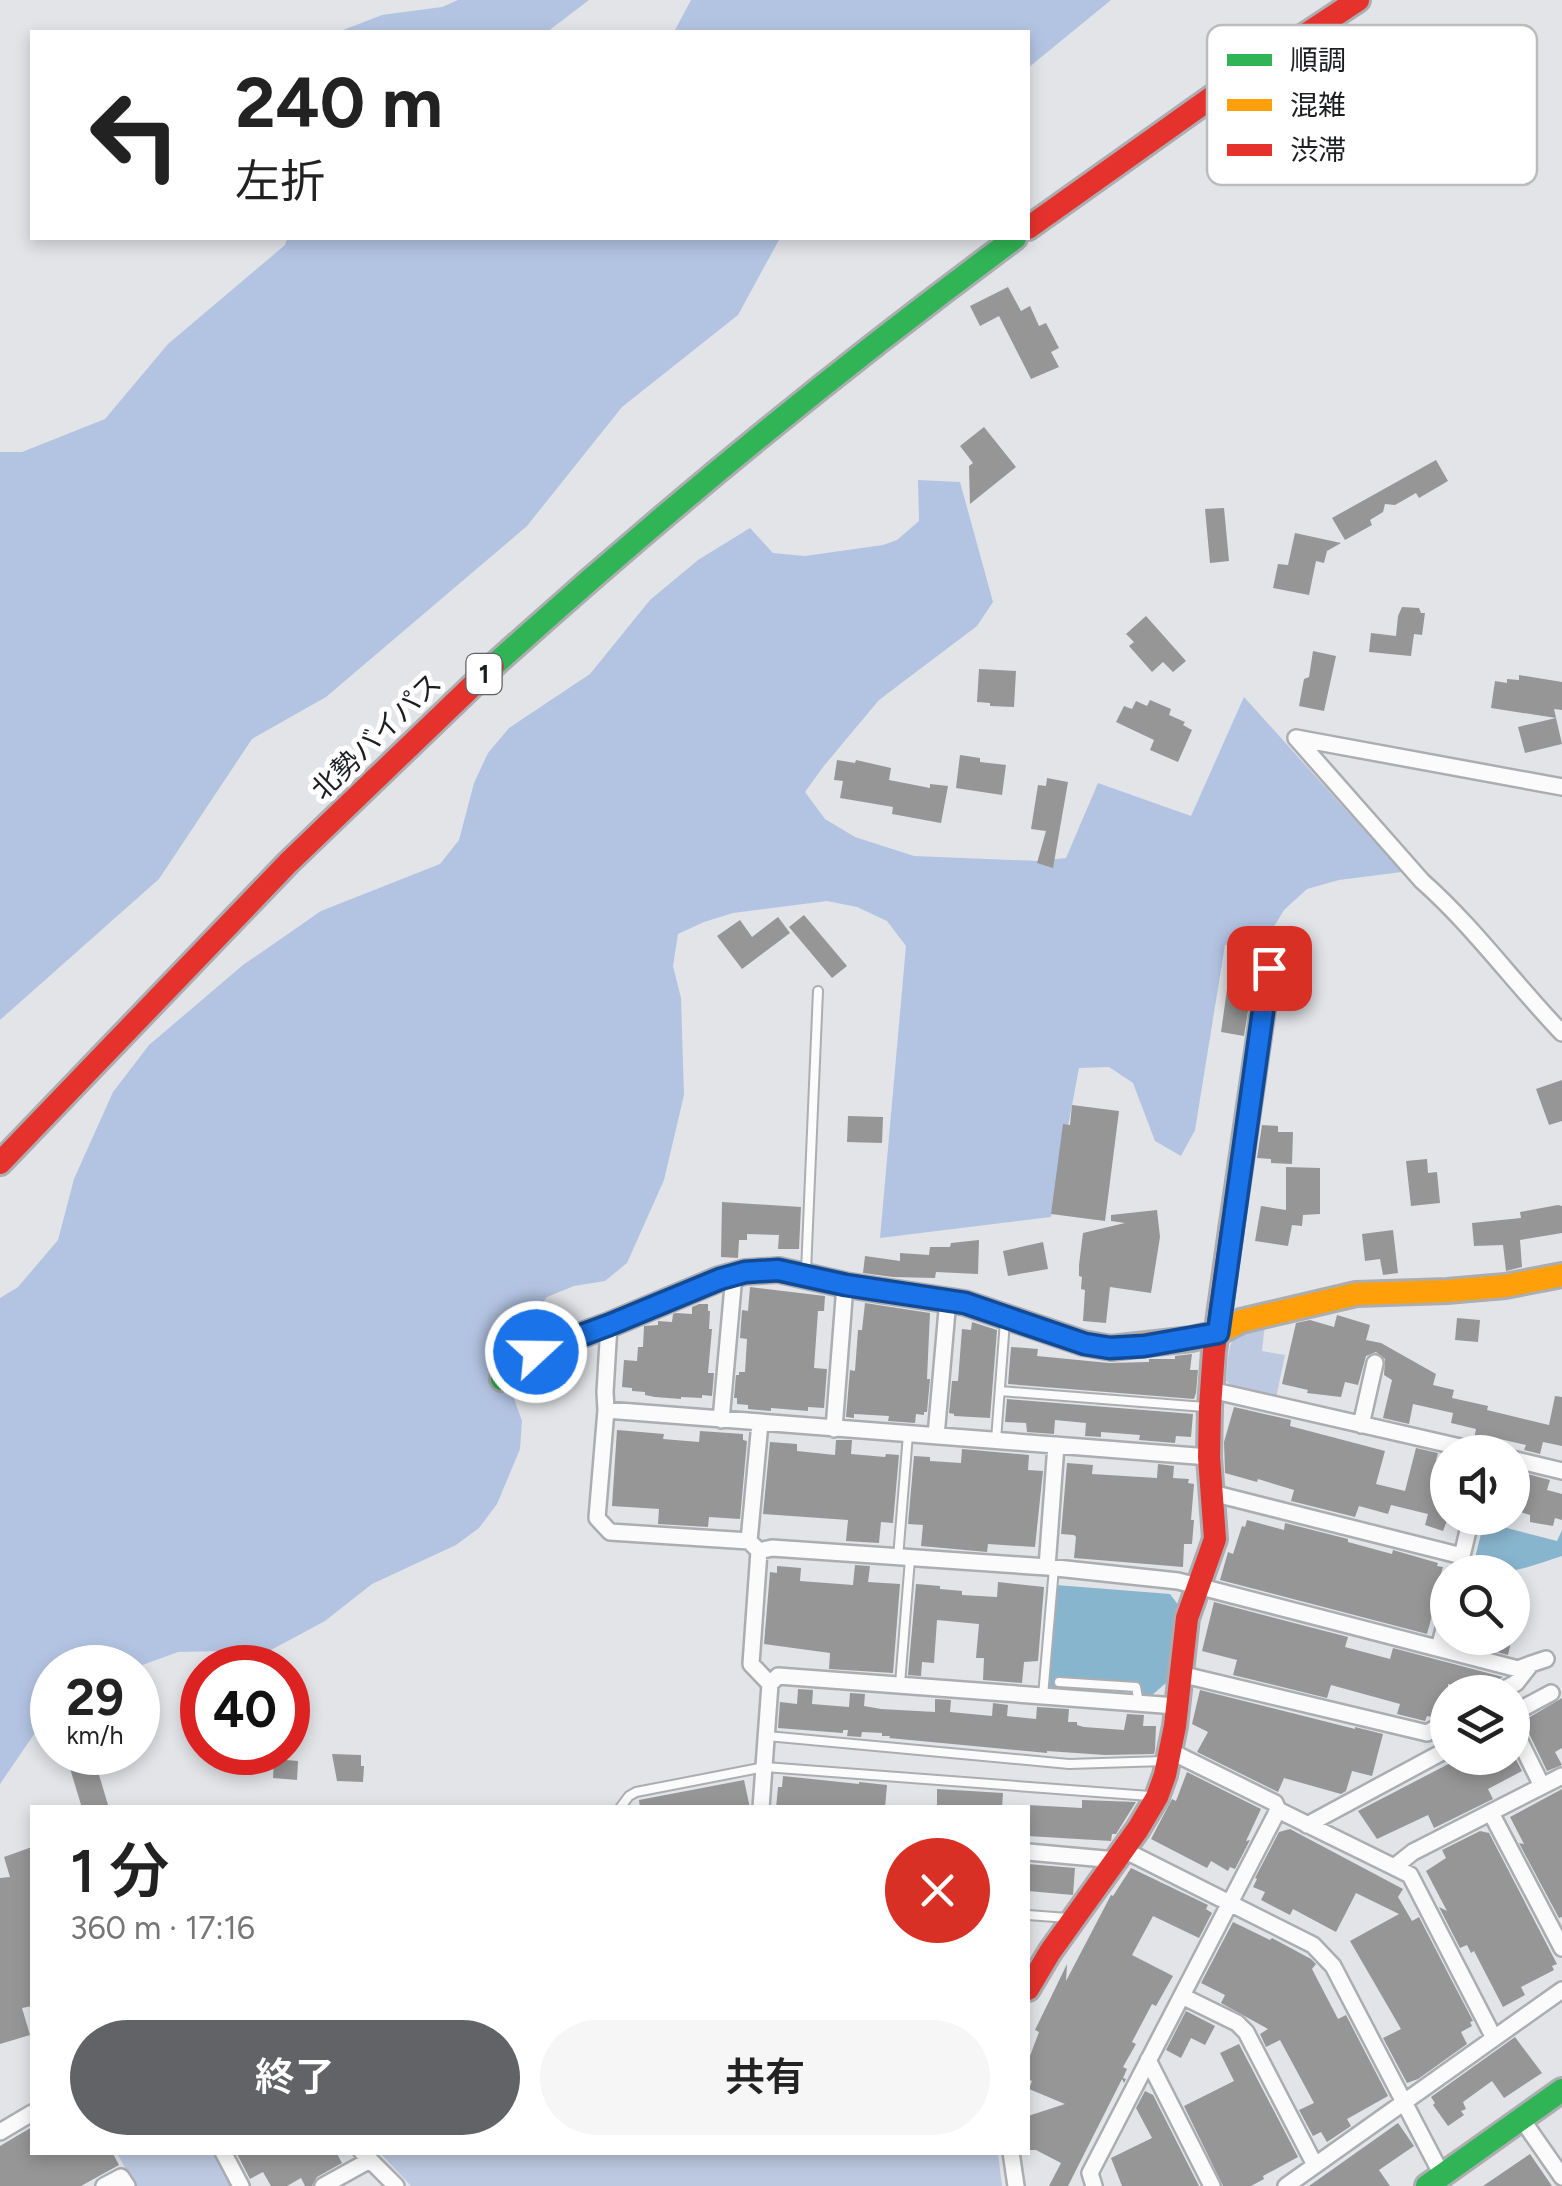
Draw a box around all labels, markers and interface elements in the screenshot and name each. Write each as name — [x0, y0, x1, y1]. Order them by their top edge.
legend — [1207, 25, 1537, 185]
text: 順調 — [1290, 43, 1346, 77]
text: 240 m — [235, 60, 443, 145]
icon: left — [70, 70, 200, 200]
text: 混雑 — [1290, 88, 1346, 122]
text: 渋滞 — [1290, 133, 1346, 167]
text: 左折 — [235, 154, 325, 208]
road number: 1 — [466, 654, 502, 694]
street label: 北勢バイパス — [304, 666, 448, 806]
pin — [1227, 926, 1312, 1011]
icon: arrive — [1242, 941, 1297, 996]
position arrow — [484, 1300, 588, 1404]
map controls — [1430, 1435, 1530, 1775]
button: sound — [1430, 1435, 1530, 1535]
button: search — [1430, 1555, 1530, 1655]
speed limit sign: 40 — [180, 1645, 310, 1775]
text: 29 — [66, 1667, 124, 1728]
button: layers — [1430, 1675, 1530, 1775]
text: km/h — [66, 1720, 124, 1750]
text: 1 分 — [70, 1835, 170, 1907]
button: close — [885, 1838, 990, 1943]
text: 360 m · 17:16 — [70, 1909, 255, 1947]
button: 終了 — [70, 2020, 520, 2135]
button: 共有 — [540, 2020, 990, 2135]

